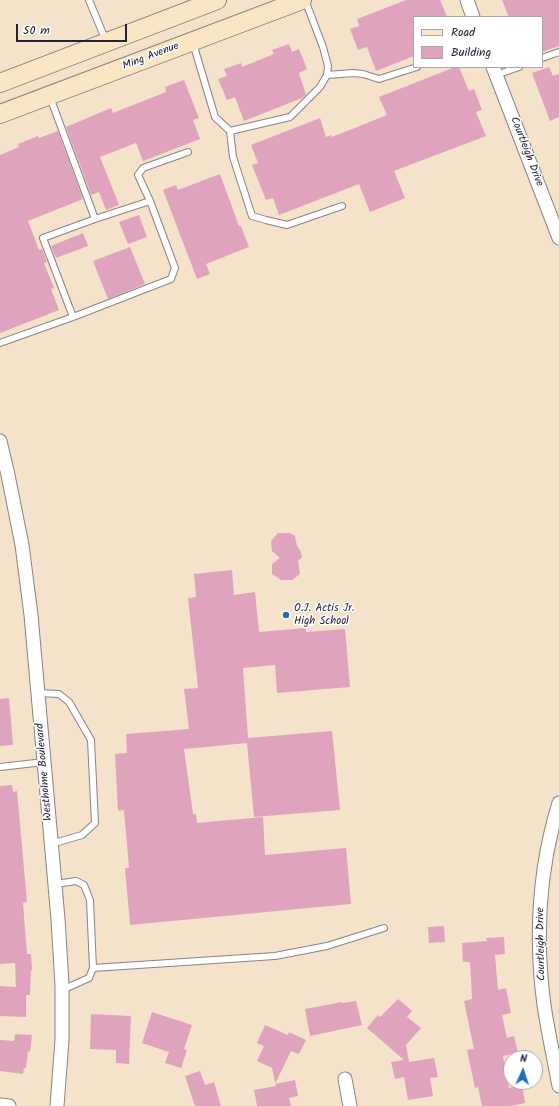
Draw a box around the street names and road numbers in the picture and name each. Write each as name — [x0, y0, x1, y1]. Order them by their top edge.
street label: Ming Avenue — [121, 40, 181, 74]
street label: Courtleigh Drive — [507, 115, 545, 189]
street label: Westholme Boulevard — [34, 723, 56, 821]
street label: Courtleigh Drive — [535, 907, 549, 981]

